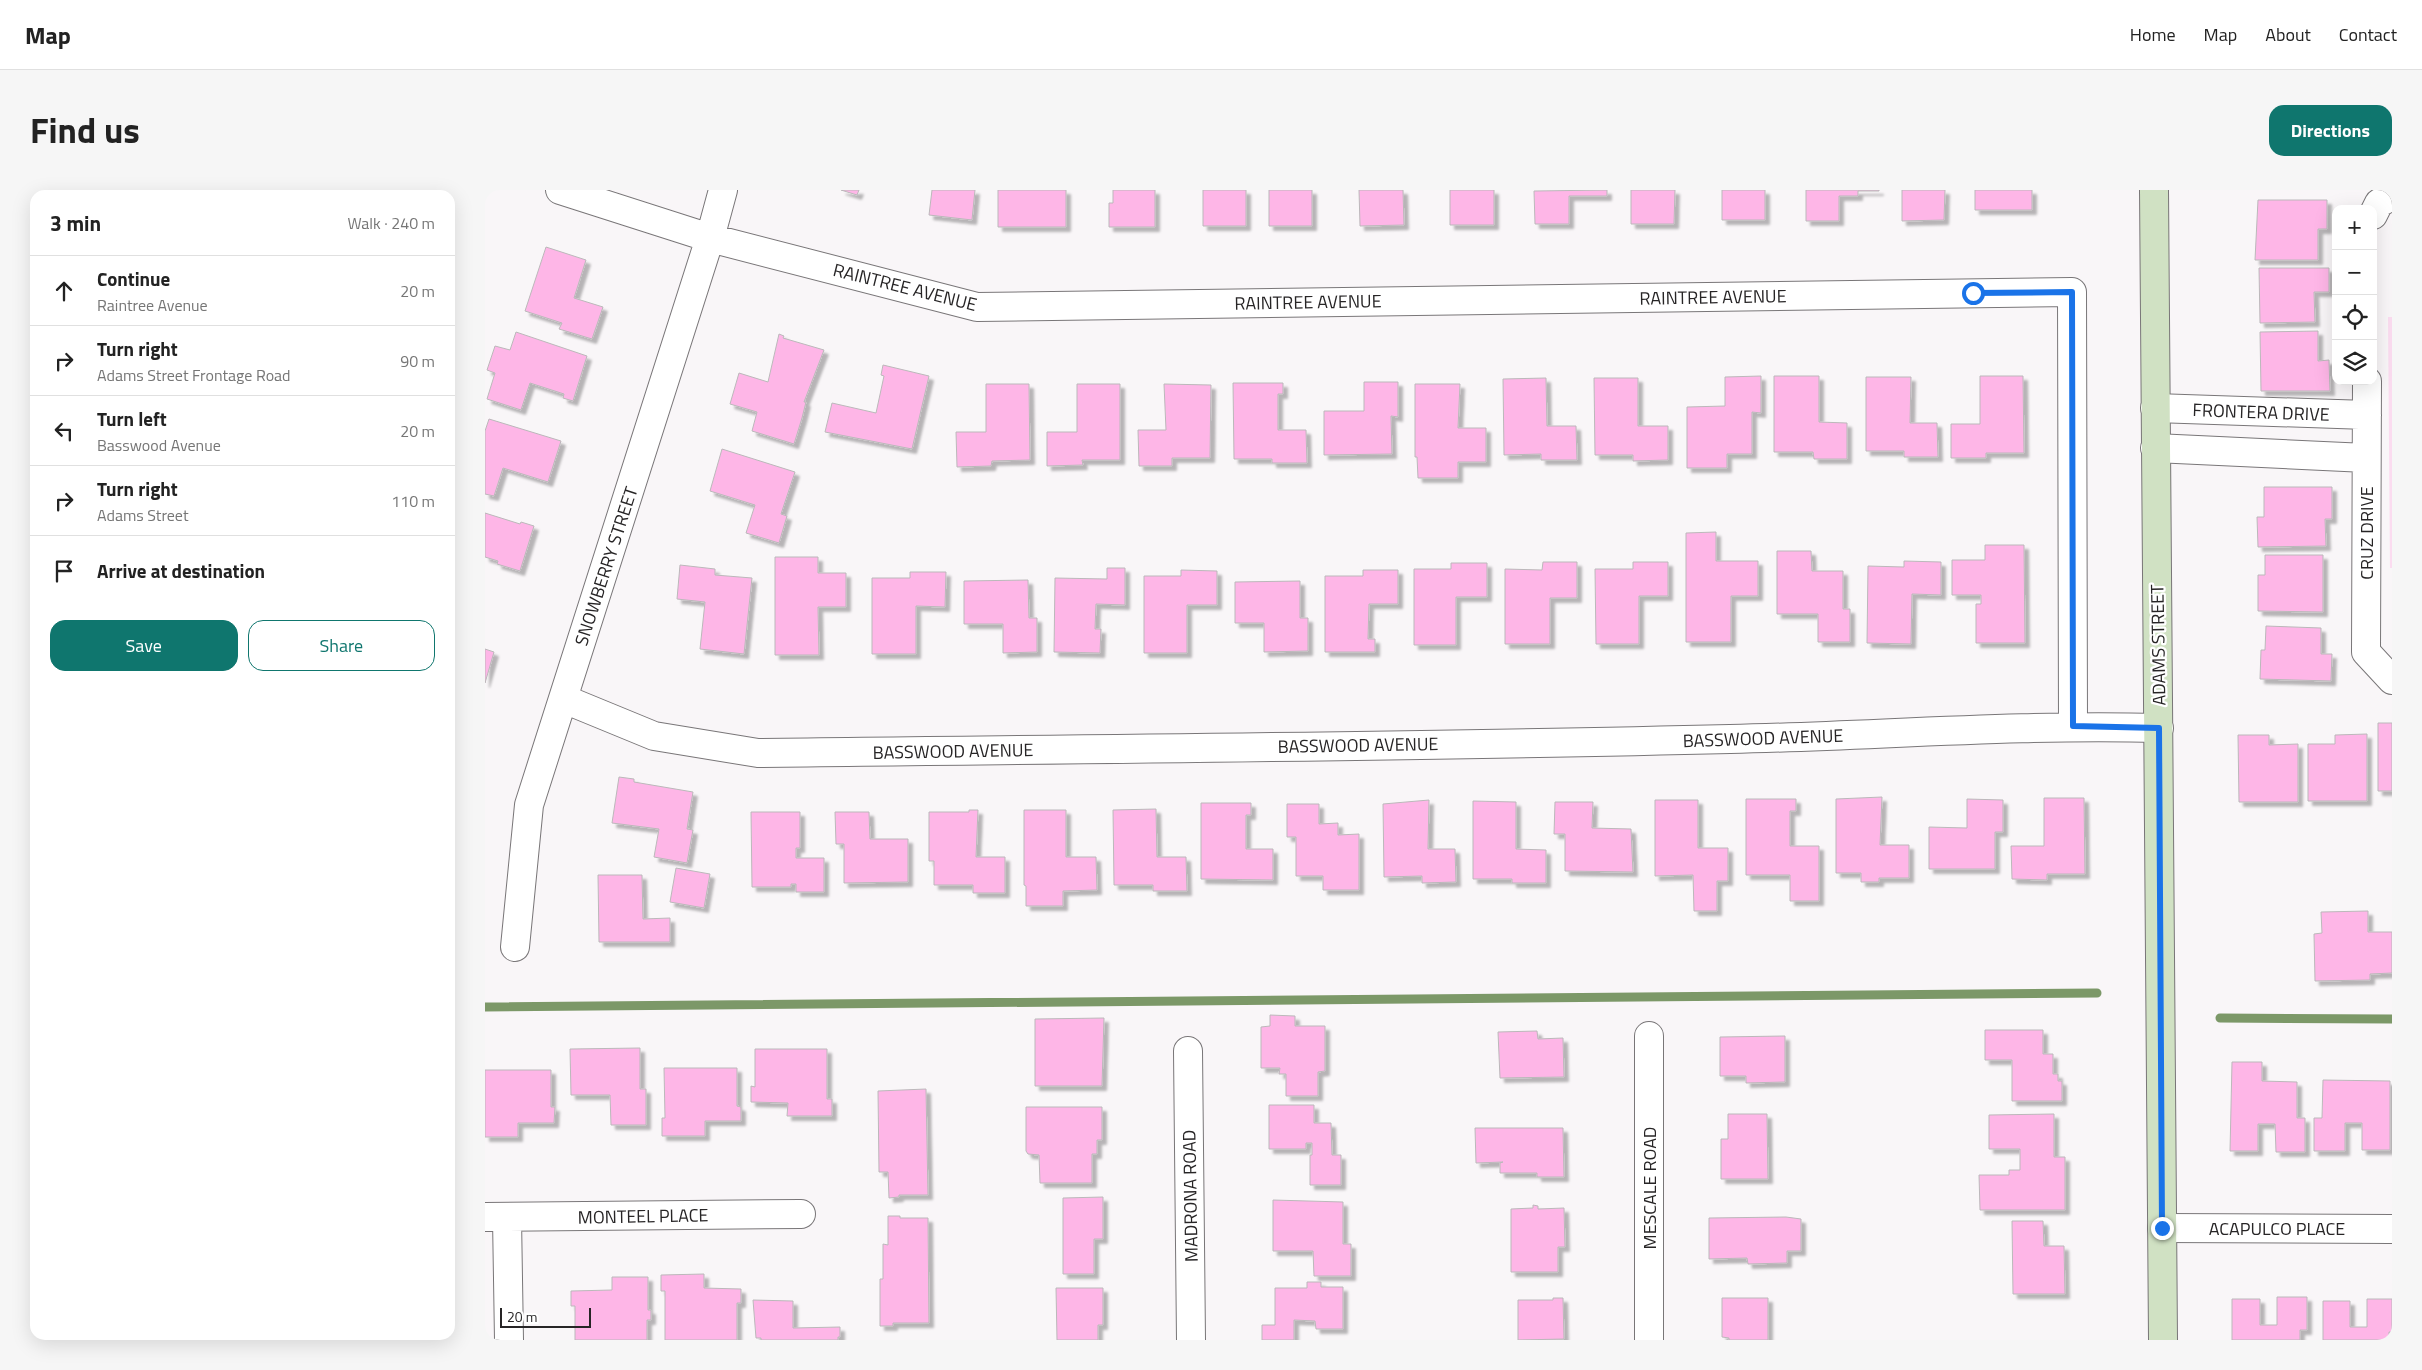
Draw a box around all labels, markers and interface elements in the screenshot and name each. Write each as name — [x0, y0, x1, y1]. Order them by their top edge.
text: Map — [25, 17, 71, 53]
text: Home — [2130, 21, 2176, 48]
text: Map — [2204, 21, 2237, 48]
text: About — [2265, 21, 2311, 48]
text: Contact — [2339, 21, 2397, 48]
text: Find us — [30, 103, 140, 157]
button: Directions — [2269, 105, 2392, 156]
map controls — [2332, 205, 2377, 385]
button: + — [2332, 205, 2377, 250]
text: 3 min — [50, 207, 101, 239]
text: Walk · 240 m — [347, 211, 435, 235]
button: − — [2332, 250, 2377, 295]
street label: RAINTREE AVENUE — [830, 256, 980, 318]
text: Continue — [97, 264, 170, 293]
icon: ahead — [50, 277, 78, 305]
text: 20 m — [400, 279, 435, 303]
street label: RAINTREE AVENUE — [1639, 282, 1787, 312]
route start — [1962, 282, 1985, 305]
street label: RAINTREE AVENUE — [1234, 287, 1382, 317]
text: Raintree Avenue — [97, 293, 208, 317]
button: locate — [2332, 295, 2377, 340]
text: Turn right — [97, 334, 178, 363]
button: layers — [2332, 340, 2377, 385]
icon: right — [50, 347, 78, 375]
text: 90 m — [400, 349, 435, 373]
text: Adams Street Frontage Road — [97, 363, 291, 387]
street label: FRONTERA DRIVE — [2192, 396, 2330, 428]
text: Turn left — [97, 404, 167, 433]
icon: left — [50, 417, 78, 445]
text: 20 m — [400, 419, 435, 443]
text: Basswood Avenue — [97, 433, 221, 457]
text: Turn right — [97, 474, 178, 503]
street label: SNOWBERRY STREET — [568, 482, 645, 649]
street label: CRUZ DRIVE — [2353, 486, 2380, 580]
icon: right — [50, 487, 78, 515]
text: 110 m — [391, 489, 435, 513]
text: Adams Street — [97, 503, 189, 527]
text: Arrive at destination — [97, 556, 265, 585]
icon: arrive — [50, 557, 78, 585]
street label: ADAMS STREET — [2143, 584, 2173, 706]
button: Save — [50, 620, 238, 671]
button: Share — [248, 620, 435, 671]
street label: BASSWOOD AVENUE — [1682, 722, 1844, 754]
street label: BASSWOOD AVENUE — [1277, 730, 1439, 760]
street label: BASSWOOD AVENUE — [872, 736, 1034, 766]
street label: MESCALE ROAD — [1636, 1127, 1663, 1249]
street label: MADRONA ROAD — [1175, 1130, 1205, 1262]
street label: MONTEEL PLACE — [577, 1201, 709, 1231]
street label: ACAPULCO PLACE — [2209, 1215, 2345, 1242]
route end — [2151, 1217, 2174, 1240]
scale bar — [500, 1305, 591, 1328]
text: 20 m — [507, 1306, 537, 1327]

